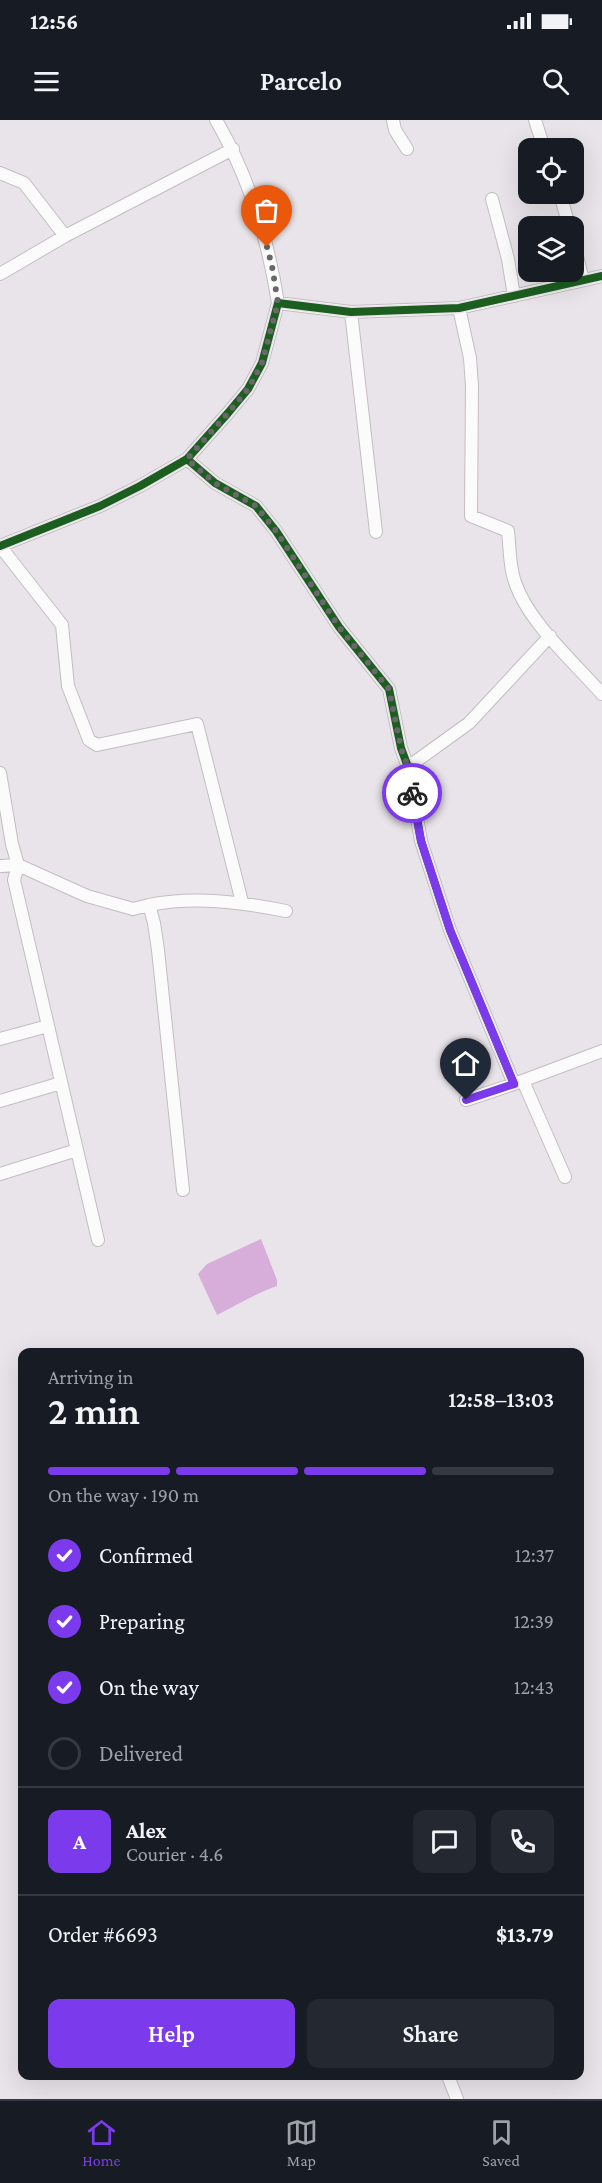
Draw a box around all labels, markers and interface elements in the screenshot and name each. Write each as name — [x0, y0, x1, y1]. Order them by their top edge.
text: 12:56 — [30, 9, 78, 34]
icon: menu — [30, 65, 63, 98]
icon: search — [539, 65, 572, 98]
text: Parcelo — [260, 66, 342, 96]
map controls — [518, 138, 584, 282]
button: locate — [518, 138, 584, 204]
pin — [241, 185, 292, 247]
icon: bag — [250, 194, 283, 227]
button: layers — [518, 216, 584, 282]
courier — [382, 763, 442, 823]
icon: bike — [396, 777, 429, 810]
pin — [440, 1038, 491, 1100]
icon: home — [449, 1047, 482, 1080]
text: Arriving in — [48, 1366, 133, 1388]
text: 12:58–13:03 — [448, 1387, 554, 1412]
text: 2 min — [48, 1389, 140, 1432]
text: On the way · 190 m — [48, 1484, 199, 1506]
icon: check — [48, 1539, 81, 1572]
text: Confirmed — [99, 1543, 193, 1568]
text: 12:37 — [515, 1544, 554, 1566]
icon: check — [48, 1605, 81, 1638]
text: Preparing — [99, 1609, 185, 1634]
text: 12:39 — [514, 1610, 554, 1632]
icon: check — [48, 1671, 81, 1704]
text: On the way — [99, 1675, 199, 1700]
text: 12:43 — [514, 1676, 554, 1698]
text: Delivered — [99, 1741, 183, 1766]
button: chat — [413, 1810, 476, 1873]
button: phone — [491, 1810, 554, 1873]
text: Alex — [126, 1818, 167, 1843]
text: A — [73, 1829, 86, 1854]
text: Courier · 4.6 — [126, 1843, 224, 1865]
text: Order #6693 — [48, 1922, 158, 1947]
text: $13.79 — [496, 1922, 554, 1947]
button: Help — [48, 1999, 295, 2068]
button: Share — [307, 1999, 554, 2068]
tab: Home — [82, 2116, 121, 2169]
tab: Map — [285, 2116, 318, 2169]
tab: Saved — [482, 2116, 520, 2169]

